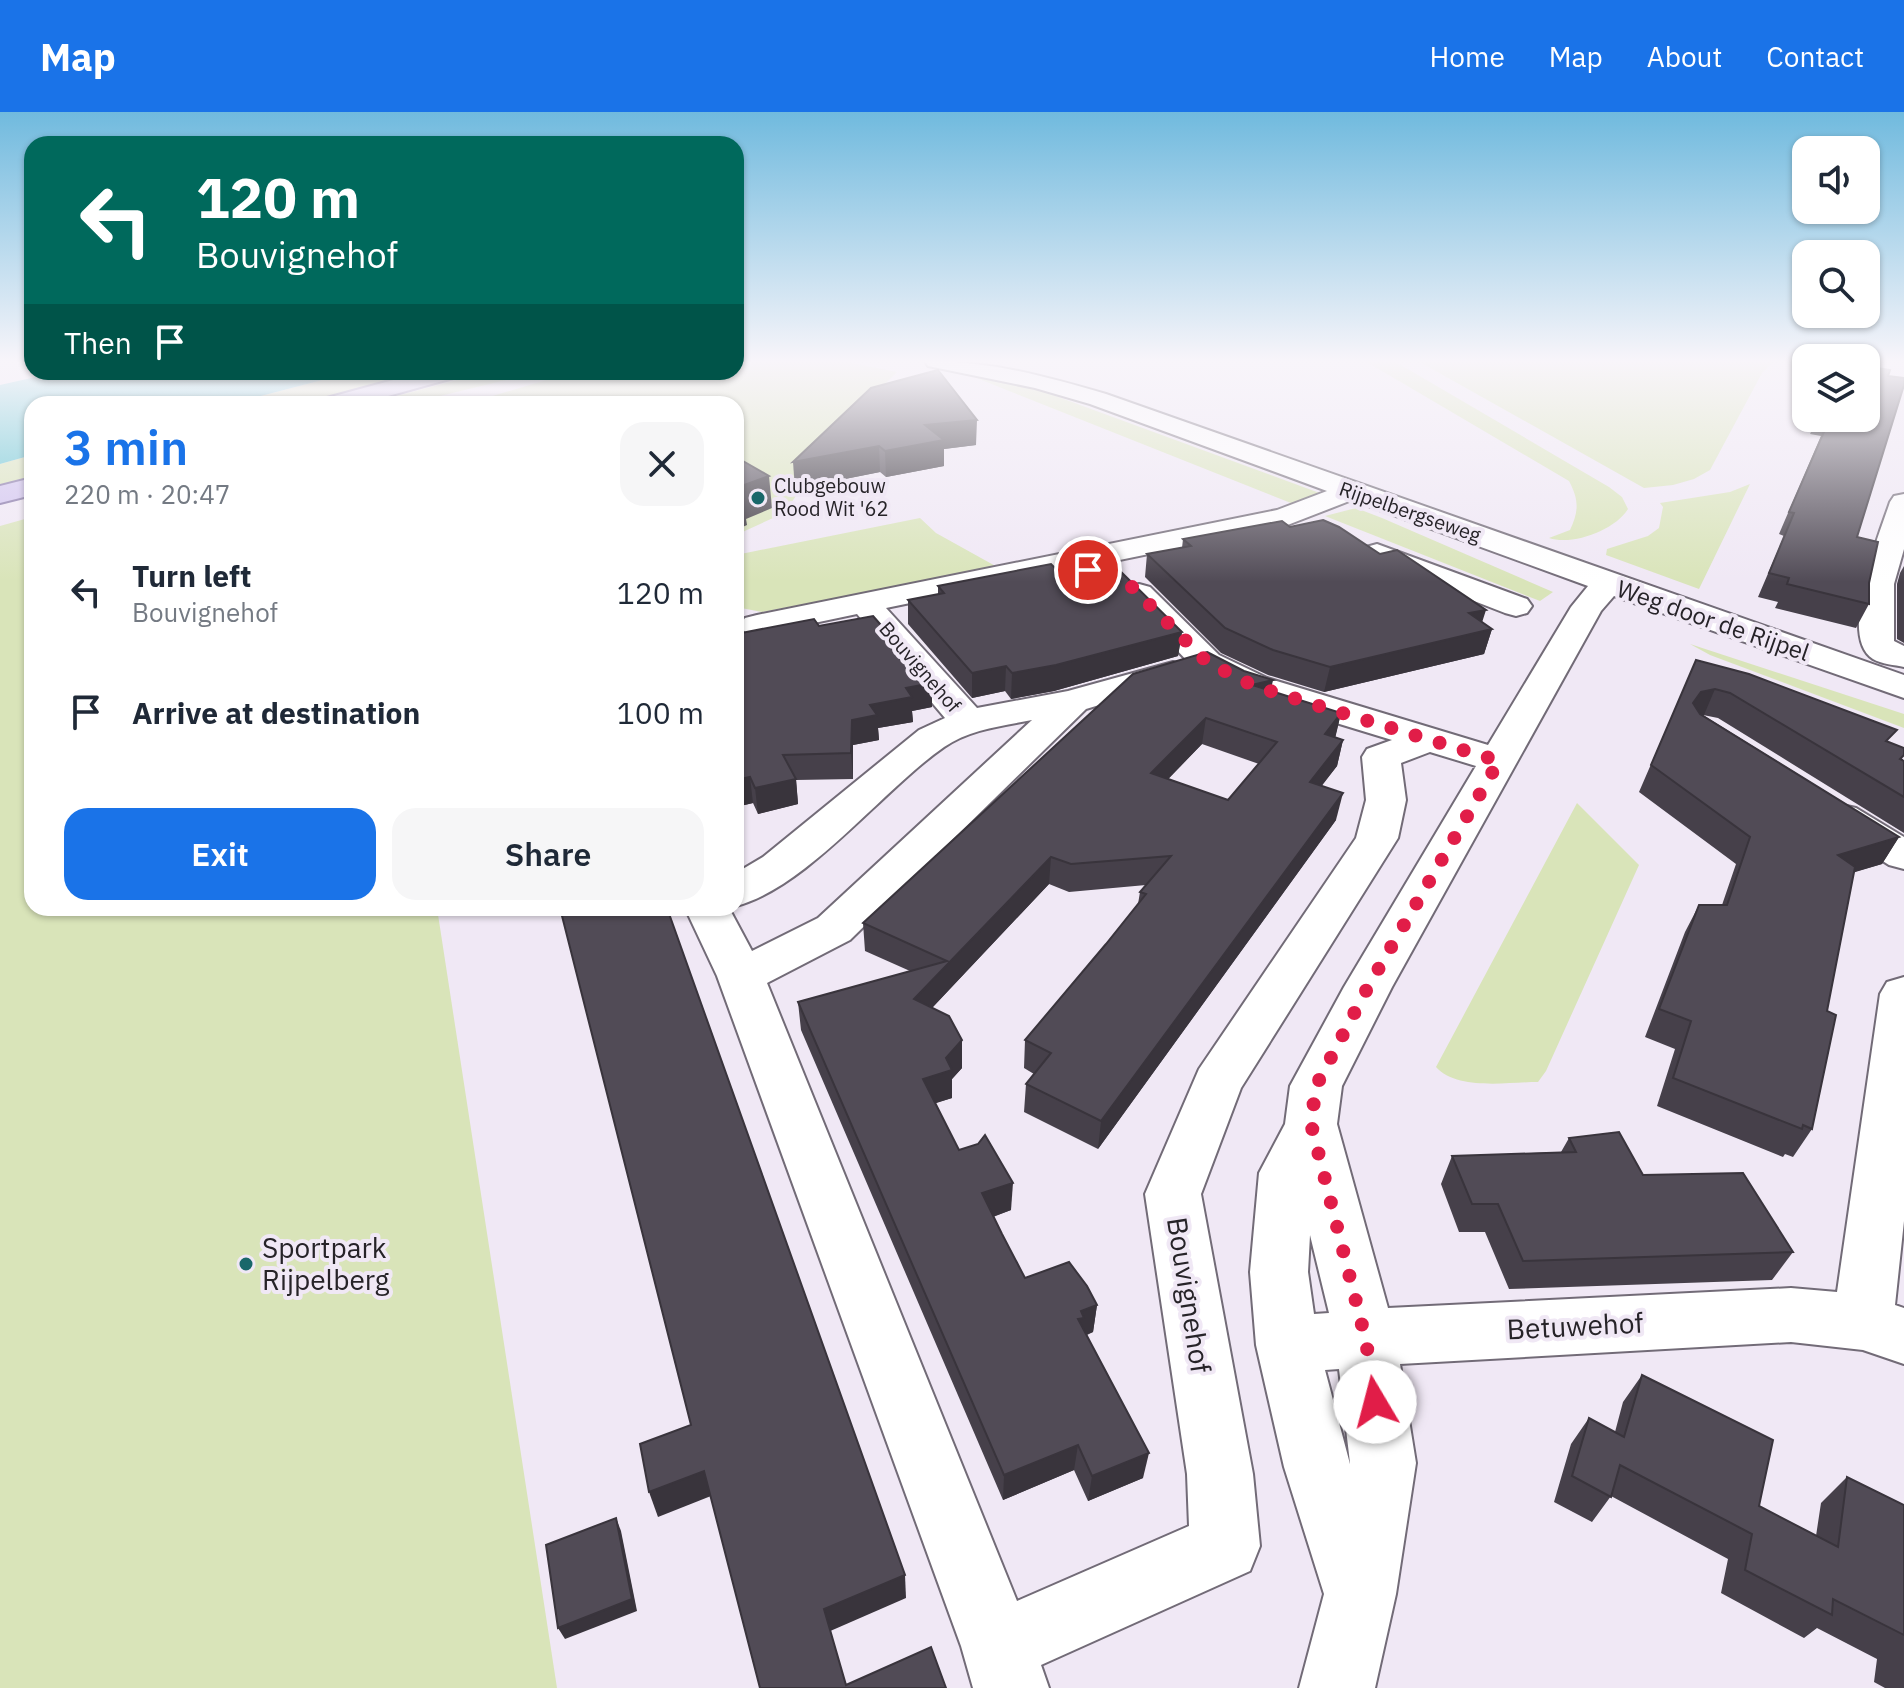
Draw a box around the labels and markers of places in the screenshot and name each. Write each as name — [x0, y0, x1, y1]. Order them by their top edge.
place label: Clubgebouw Rood Wit '62 — [774, 472, 889, 522]
marker: Clubgebouw Rood Wit '62 — [749, 489, 767, 507]
pin — [1054, 536, 1122, 604]
place label: Sportpark Rijpelberg — [262, 1229, 389, 1298]
marker: Sportpark Rijpelberg — [237, 1255, 255, 1273]

